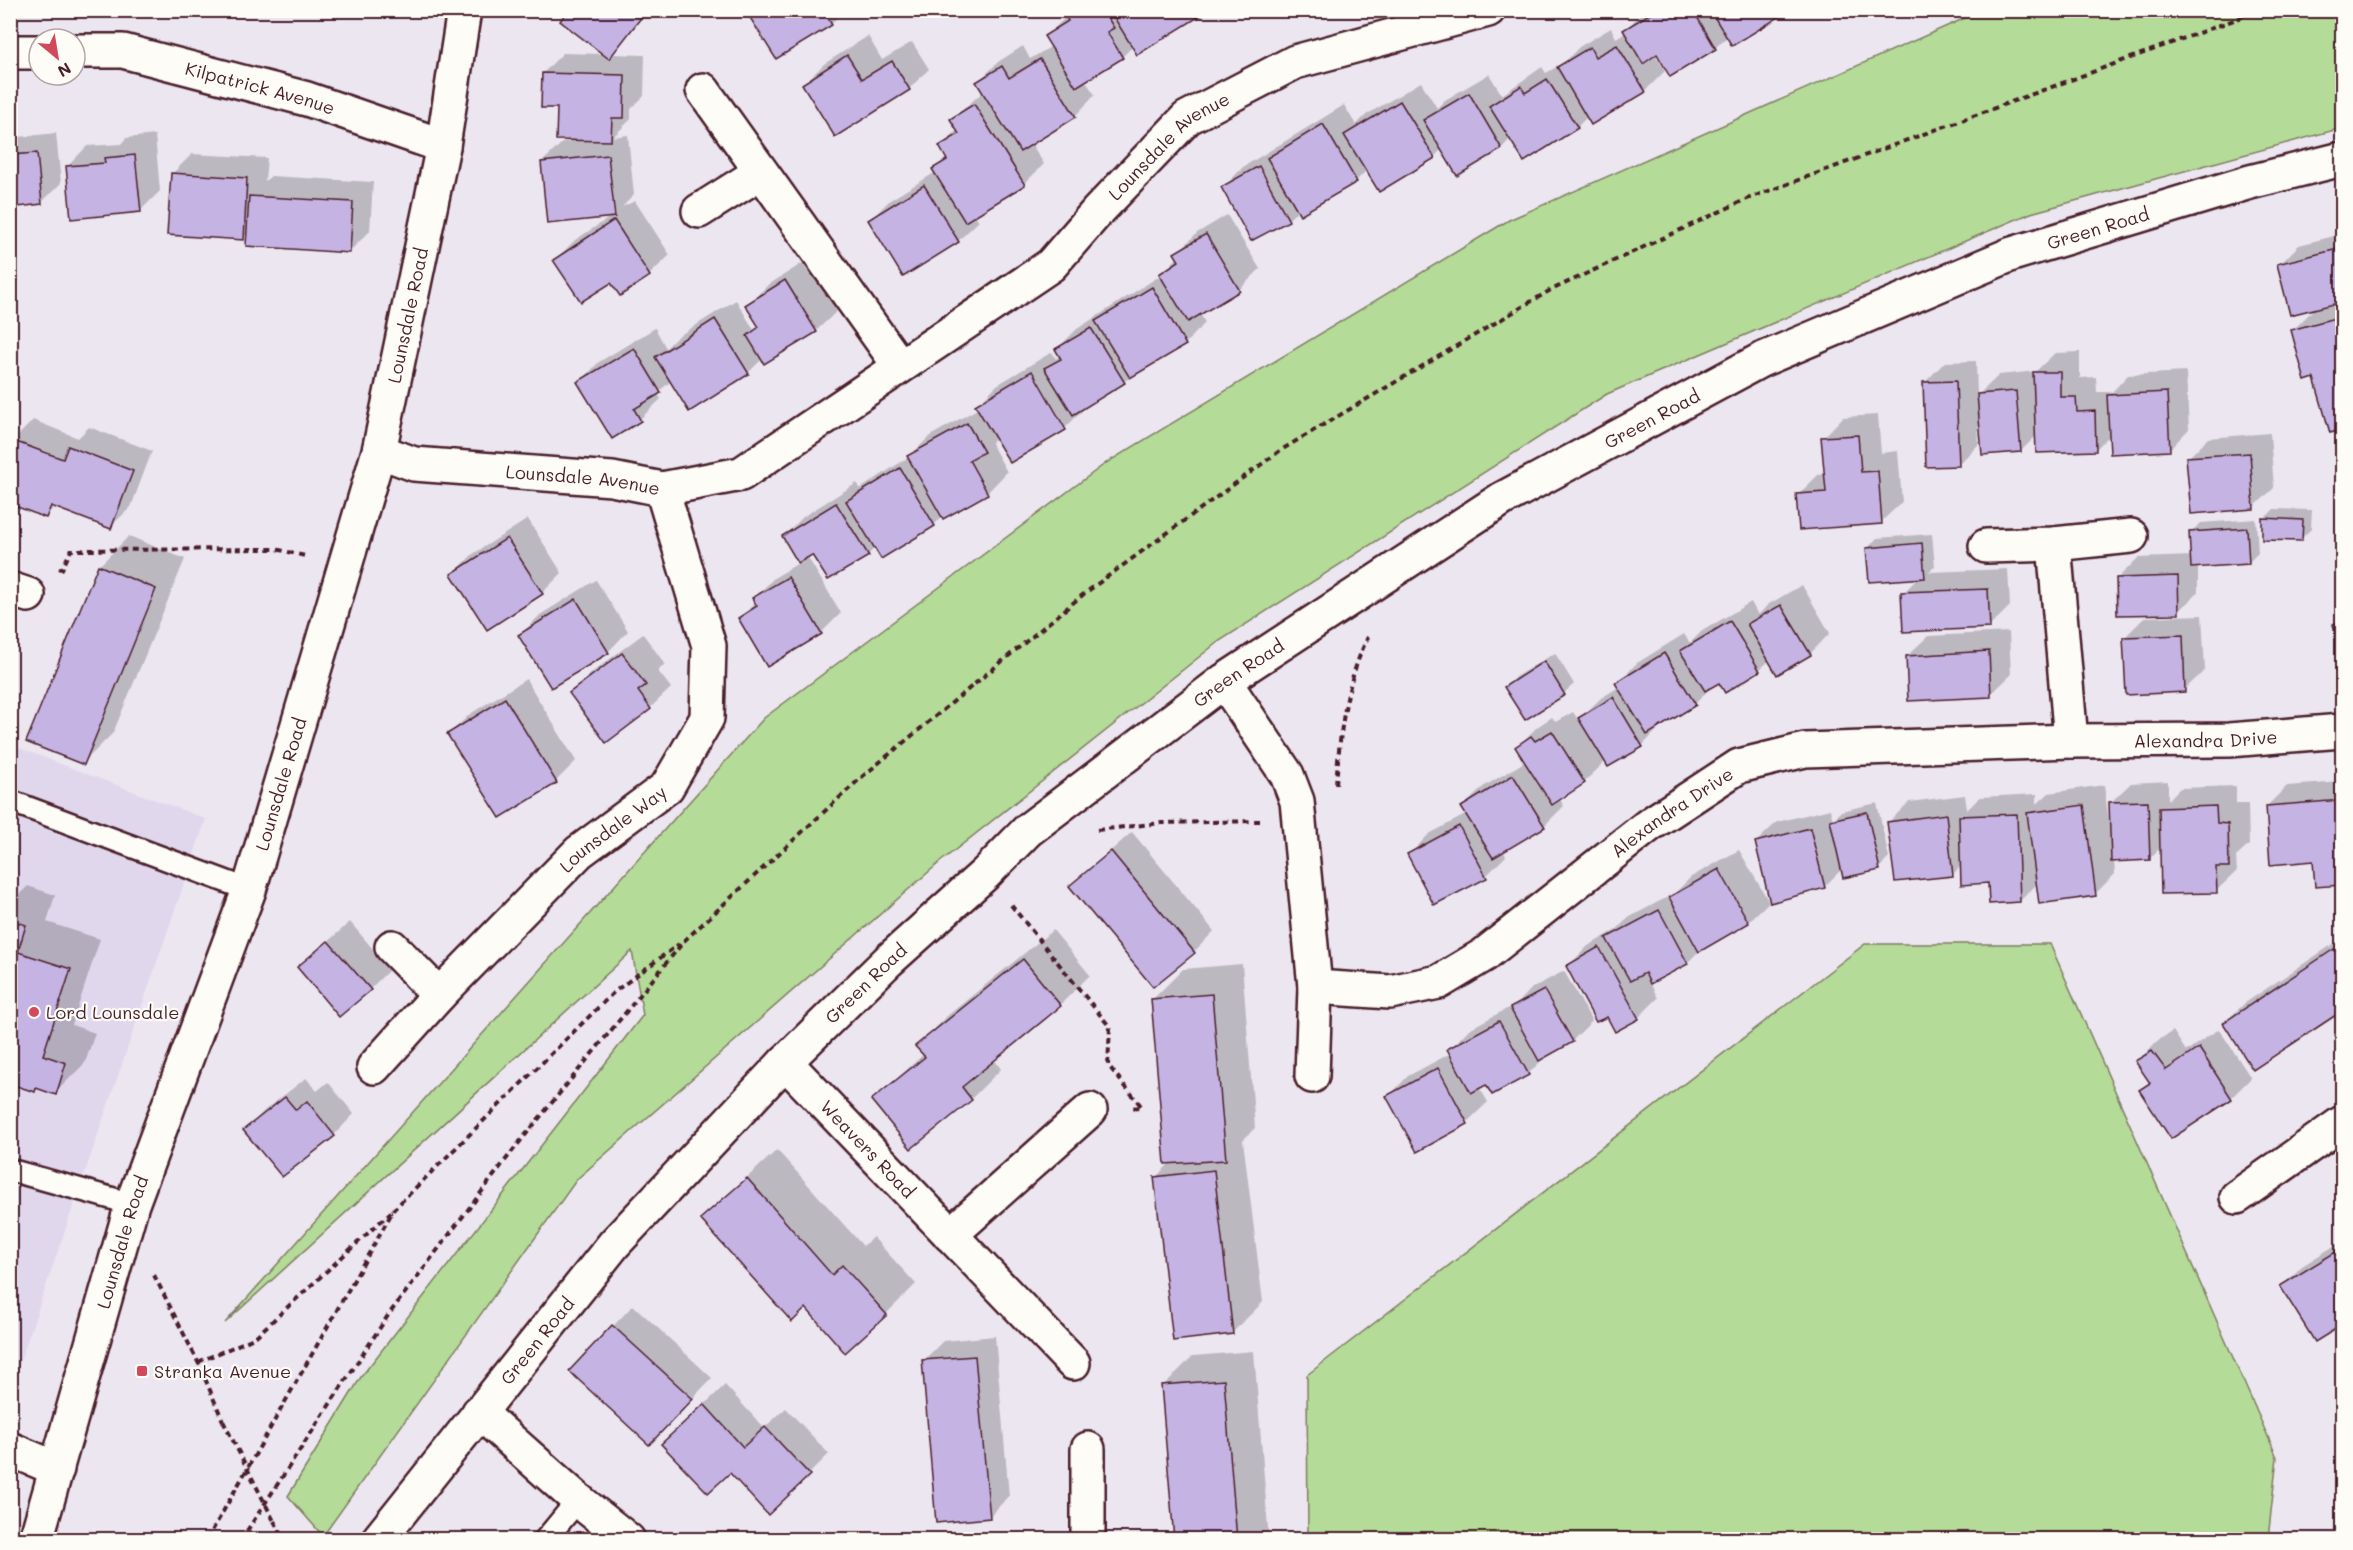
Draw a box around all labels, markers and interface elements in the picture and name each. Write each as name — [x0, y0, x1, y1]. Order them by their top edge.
north arrow — [27, 27, 87, 87]
street label: Kilpatrick Avenue — [183, 56, 338, 120]
text: N — [54, 58, 75, 83]
street label: Lounsdale Avenue — [1103, 86, 1233, 205]
street label: Green Road — [2044, 201, 2152, 255]
street label: Lounsdale Road — [382, 245, 433, 385]
street label: Green Road — [1600, 383, 1704, 454]
street label: Lounsdale Avenue — [505, 459, 662, 500]
street label: Green Road — [1188, 633, 1288, 712]
street label: Lounsdale Road — [249, 715, 311, 854]
street label: Alexandra Drive — [2134, 724, 2278, 753]
street label: Alexandra Drive — [1606, 761, 1738, 863]
street label: Lounsdale Way — [554, 780, 671, 877]
street label: Green Road — [819, 938, 912, 1029]
place label: Lord Lounsdale — [46, 1000, 179, 1024]
marker: Lord Lounsdale — [27, 1005, 41, 1019]
street label: Weavers Road — [815, 1094, 921, 1203]
street label: Lounsdale Road — [91, 1172, 154, 1311]
street label: Green Road — [495, 1292, 579, 1389]
place label: Stranka Avenue — [154, 1359, 291, 1383]
marker: Stranka Avenue — [135, 1364, 149, 1378]

